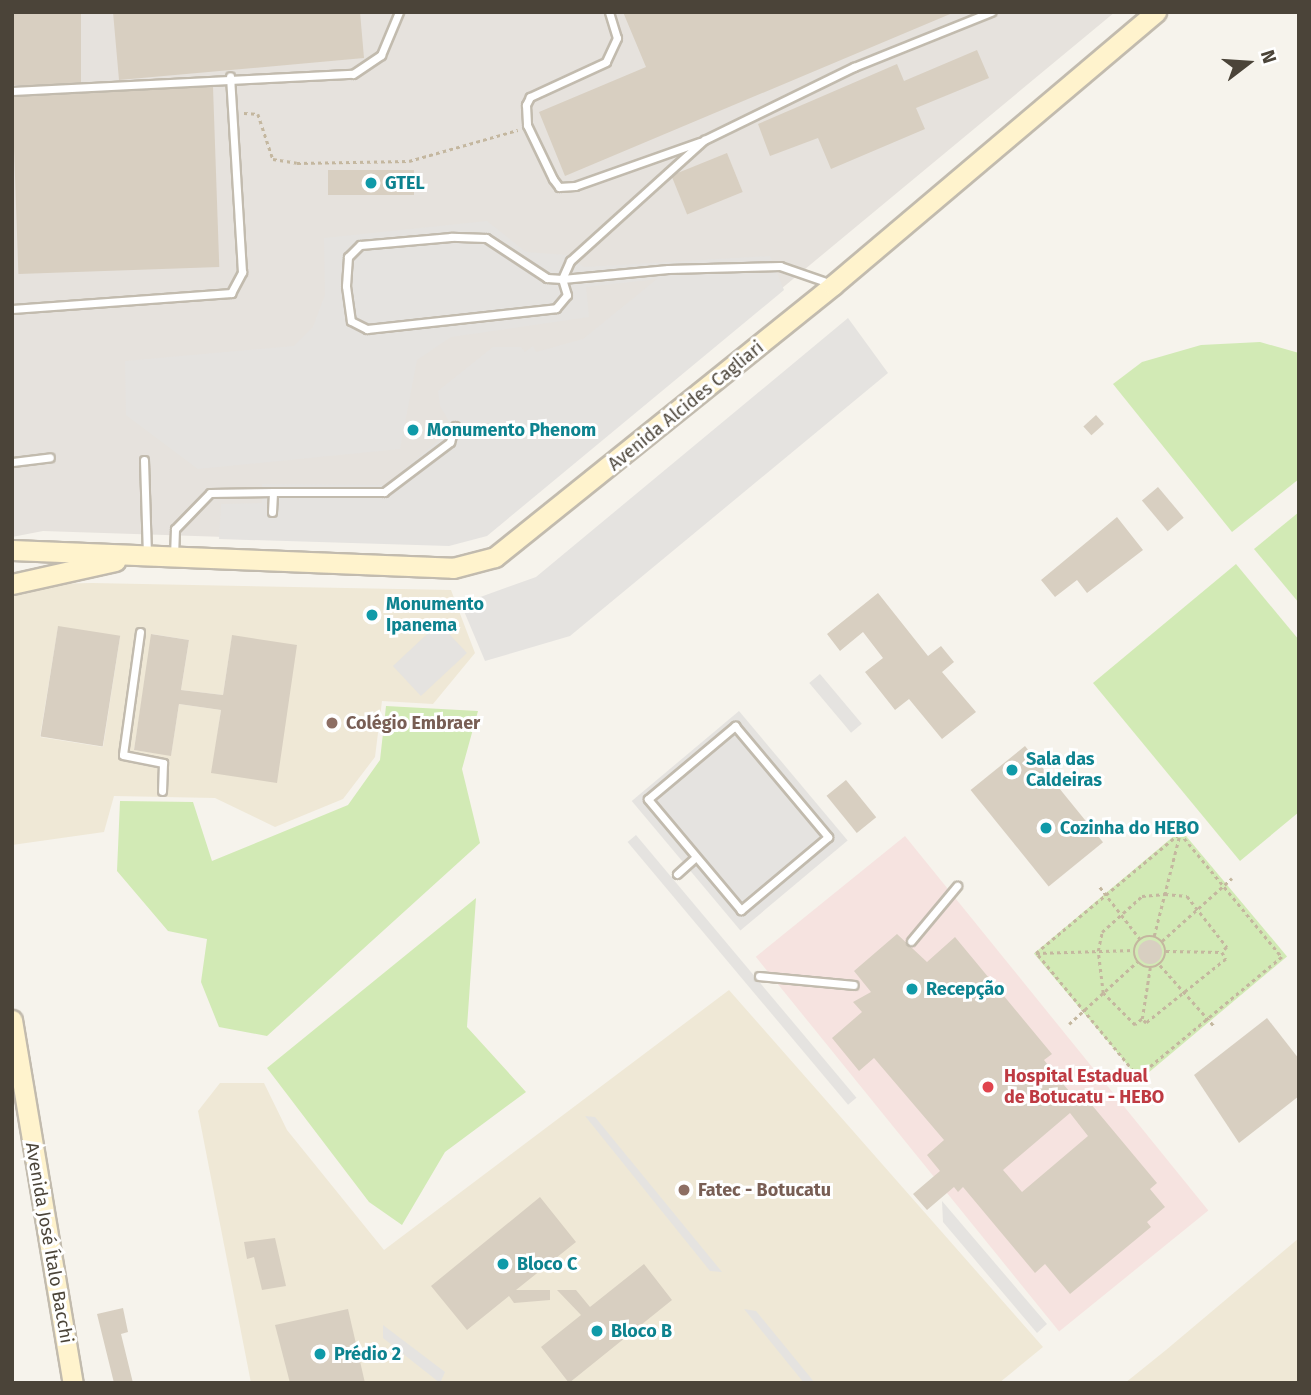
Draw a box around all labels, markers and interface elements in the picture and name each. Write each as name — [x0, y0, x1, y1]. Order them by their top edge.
north arrow — [1213, 28, 1283, 98]
text: N — [1256, 47, 1281, 66]
place label: GTEL — [385, 172, 425, 194]
marker: GTEL — [363, 175, 379, 191]
street label: Avenida Alcides Cagliari — [604, 337, 768, 475]
place label: Monumento Phenom — [427, 419, 596, 441]
marker: Monumento Phenom — [405, 422, 421, 438]
place label: Monumento Ipanema — [386, 594, 484, 636]
marker: Monumento Ipanema — [364, 607, 380, 623]
place label: Colégio Embraer — [346, 712, 480, 734]
marker: Colégio Embraer — [324, 715, 340, 731]
place label: Sala das Caldeiras — [1026, 749, 1102, 792]
marker: Sala das Caldeiras — [1004, 762, 1020, 778]
place label: Cozinha do HEBO — [1060, 817, 1199, 839]
marker: Cozinha do HEBO — [1038, 820, 1054, 836]
place label: Recepção — [926, 978, 1005, 1000]
marker: Recepção — [904, 981, 920, 997]
place label: Hospital Estadual de Botucatu - HEBO — [1004, 1066, 1164, 1108]
marker: Hospital Estadual de Botucatu - HEBO — [978, 1077, 998, 1097]
street label: Avenida José Ítalo Bacchi — [21, 1141, 77, 1345]
place label: Fatec - Botucatu — [698, 1179, 831, 1201]
marker: Fatec - Botucatu — [676, 1182, 692, 1198]
place label: Bloco C — [517, 1253, 577, 1275]
marker: Bloco C — [495, 1256, 511, 1272]
place label: Bloco B — [611, 1320, 672, 1342]
marker: Bloco B — [589, 1323, 605, 1339]
place label: Prédio 2 — [334, 1343, 401, 1365]
marker: Prédio 2 — [312, 1346, 328, 1362]

